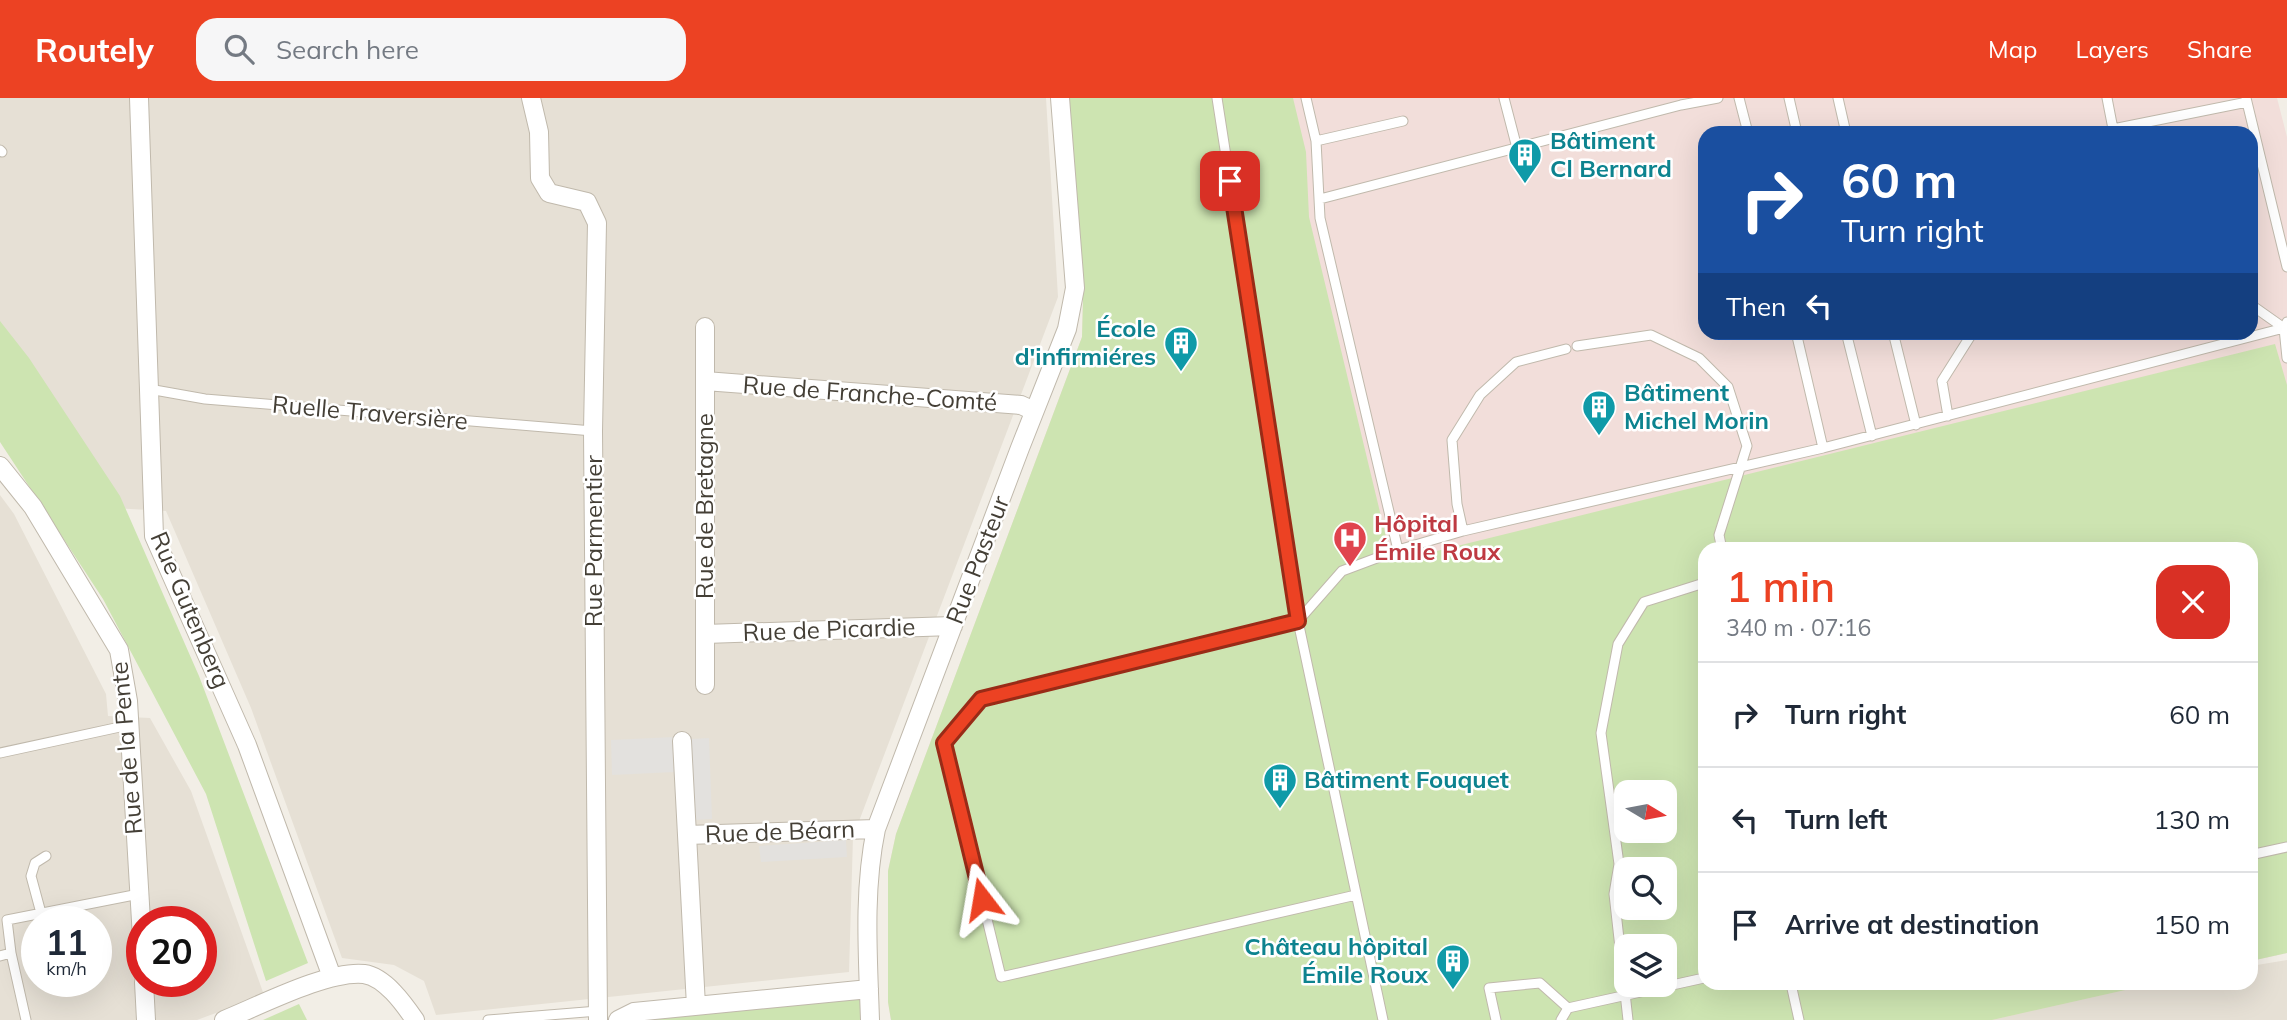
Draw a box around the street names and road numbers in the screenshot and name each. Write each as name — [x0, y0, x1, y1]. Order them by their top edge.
street label: Rue de Franche-Comté — [742, 369, 998, 417]
street label: Ruelle Traversière — [271, 389, 469, 436]
street label: Rue de Bretagne — [689, 413, 719, 599]
street label: Rue Parmentier — [578, 455, 608, 627]
street label: Rue Pasteur — [939, 491, 1015, 628]
street label: Rue Gutenberg — [144, 527, 237, 692]
street label: Rue de Picardie — [742, 611, 916, 647]
street label: Rue de la Pente — [104, 660, 149, 836]
street label: Rue de Béarn — [704, 813, 855, 849]

